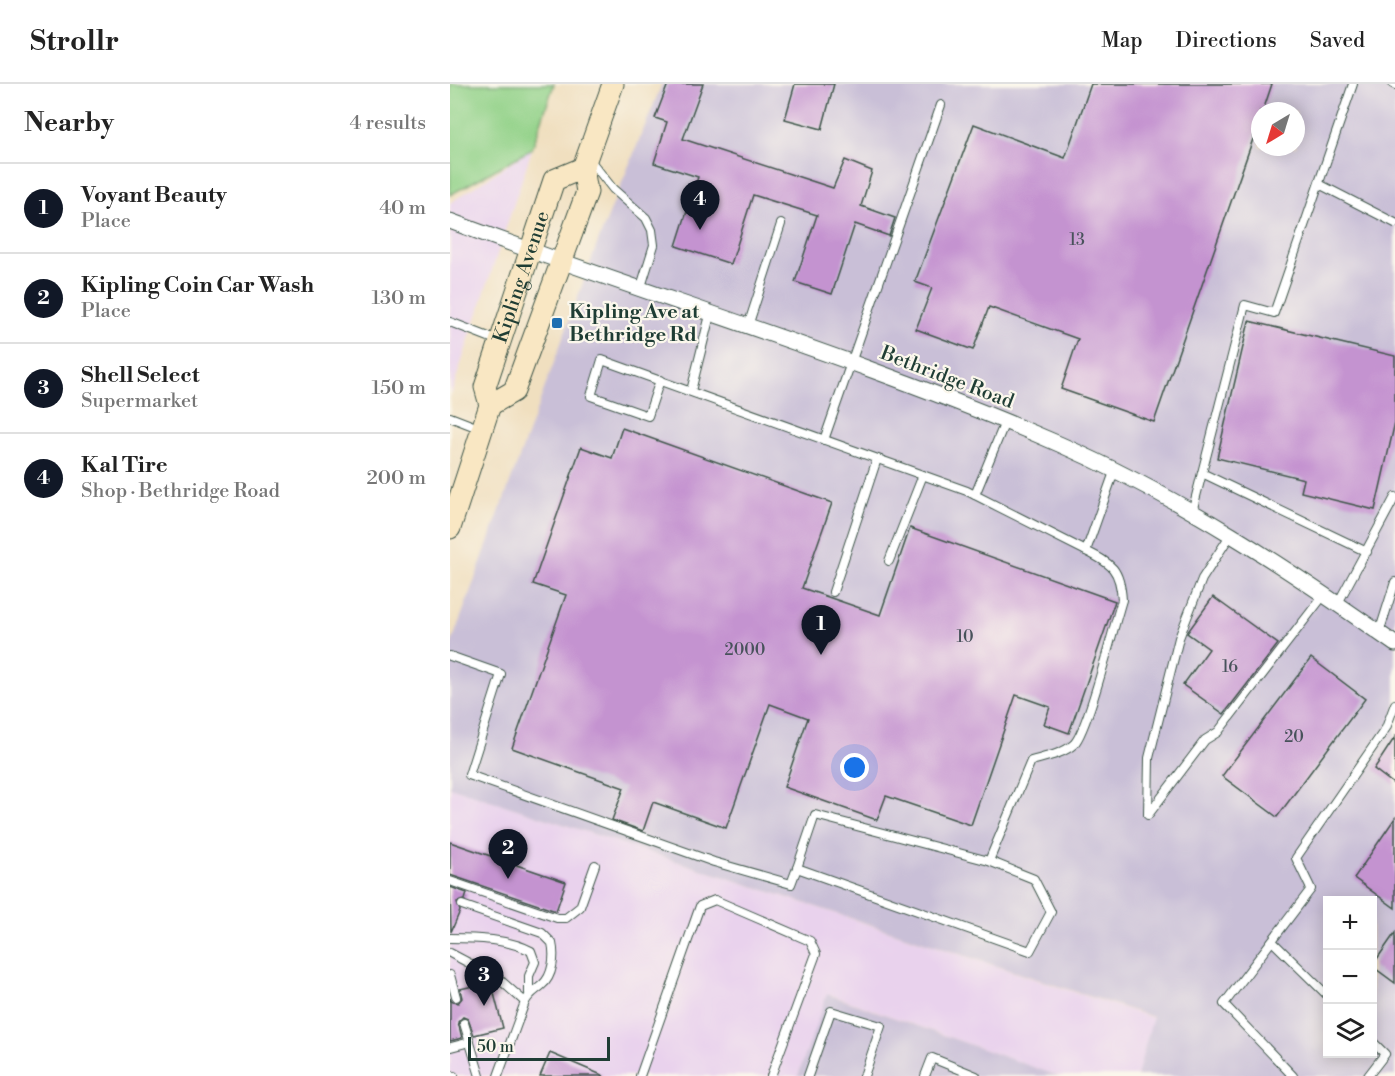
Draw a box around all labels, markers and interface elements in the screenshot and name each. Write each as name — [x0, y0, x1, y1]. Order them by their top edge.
text: Strollr — [30, 24, 119, 59]
text: Map — [1101, 28, 1143, 54]
text: Directions — [1176, 28, 1277, 54]
text: Saved — [1310, 28, 1365, 54]
north arrow — [1251, 102, 1305, 156]
text: Nearby — [24, 107, 114, 139]
text: 4 results — [349, 111, 426, 136]
pin: 4 — [680, 180, 720, 230]
text: Voyant Beauty — [81, 182, 227, 209]
text: 1 — [39, 196, 48, 221]
text: 40 m — [379, 196, 426, 221]
street label: Kipling Avenue — [488, 208, 555, 346]
text: Place — [81, 209, 131, 234]
house number: 13 — [1069, 230, 1085, 250]
text: Kipling Coin Car Wash — [81, 272, 314, 299]
text: 2 — [37, 286, 50, 311]
text: 130 m — [371, 286, 426, 311]
text: Place — [81, 299, 131, 324]
place label: Kipling Ave at Bethridge Rd — [569, 300, 700, 348]
marker: Kipling Ave at Bethridge Rd — [550, 316, 564, 330]
street label: Bethridge Road — [876, 341, 1018, 415]
text: Shell Select — [81, 362, 200, 389]
text: 3 — [37, 376, 50, 401]
text: 150 m — [371, 376, 426, 401]
text: Supermarket — [81, 389, 198, 414]
text: Kal Tire — [81, 452, 168, 479]
text: 4 — [37, 466, 50, 491]
text: 200 m — [366, 466, 426, 491]
text: Shop · Bethridge Road — [81, 479, 280, 504]
pin: 1 — [802, 606, 841, 655]
house number: 10 — [957, 627, 974, 647]
house number: 2000 — [725, 640, 765, 660]
house number: 16 — [1222, 657, 1238, 677]
house number: 20 — [1284, 727, 1304, 747]
your location — [840, 753, 869, 782]
pin: 2 — [488, 830, 528, 879]
map controls — [1323, 896, 1377, 1058]
button: + — [1323, 896, 1377, 950]
button: − — [1323, 950, 1377, 1004]
pin: 3 — [465, 956, 504, 1006]
button: layers — [1323, 1004, 1377, 1058]
scale bar — [468, 1034, 610, 1062]
text: 50 m — [477, 1037, 514, 1057]

